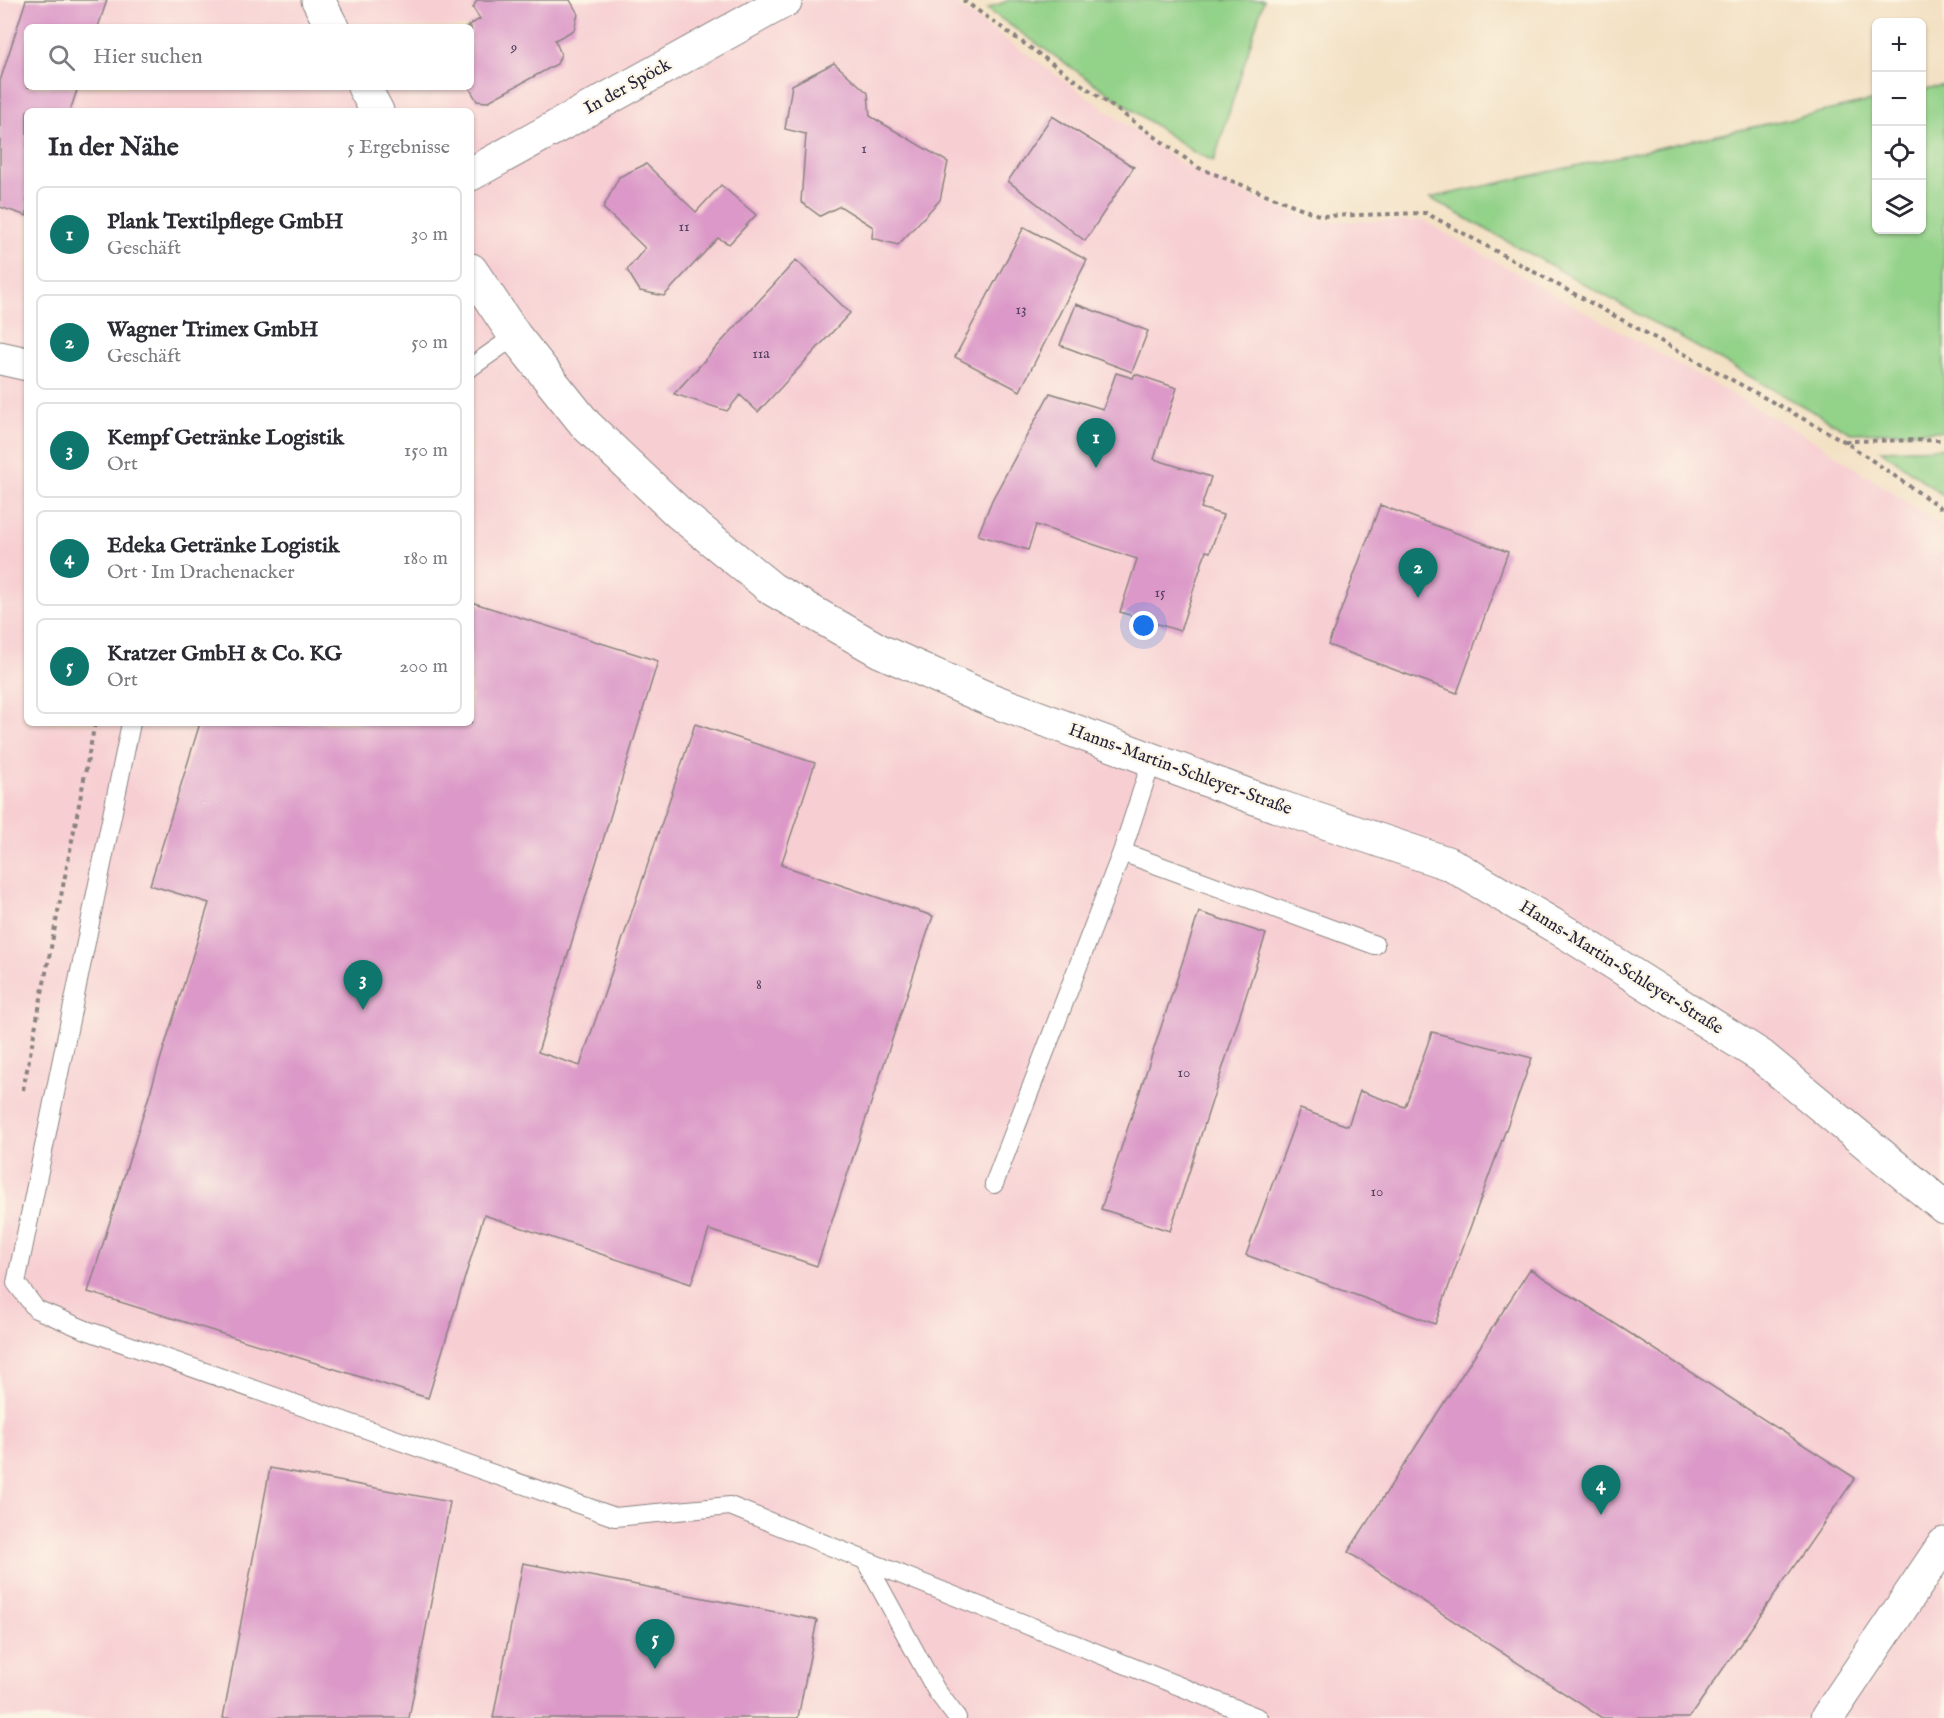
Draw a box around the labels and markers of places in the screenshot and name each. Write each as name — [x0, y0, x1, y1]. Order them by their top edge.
pin: 1 — [1076, 418, 1116, 468]
pin: 2 — [1398, 548, 1438, 598]
pin: 3 — [344, 960, 382, 1010]
pin: 4 — [1582, 1466, 1620, 1515]
pin: 5 — [636, 1620, 674, 1669]

